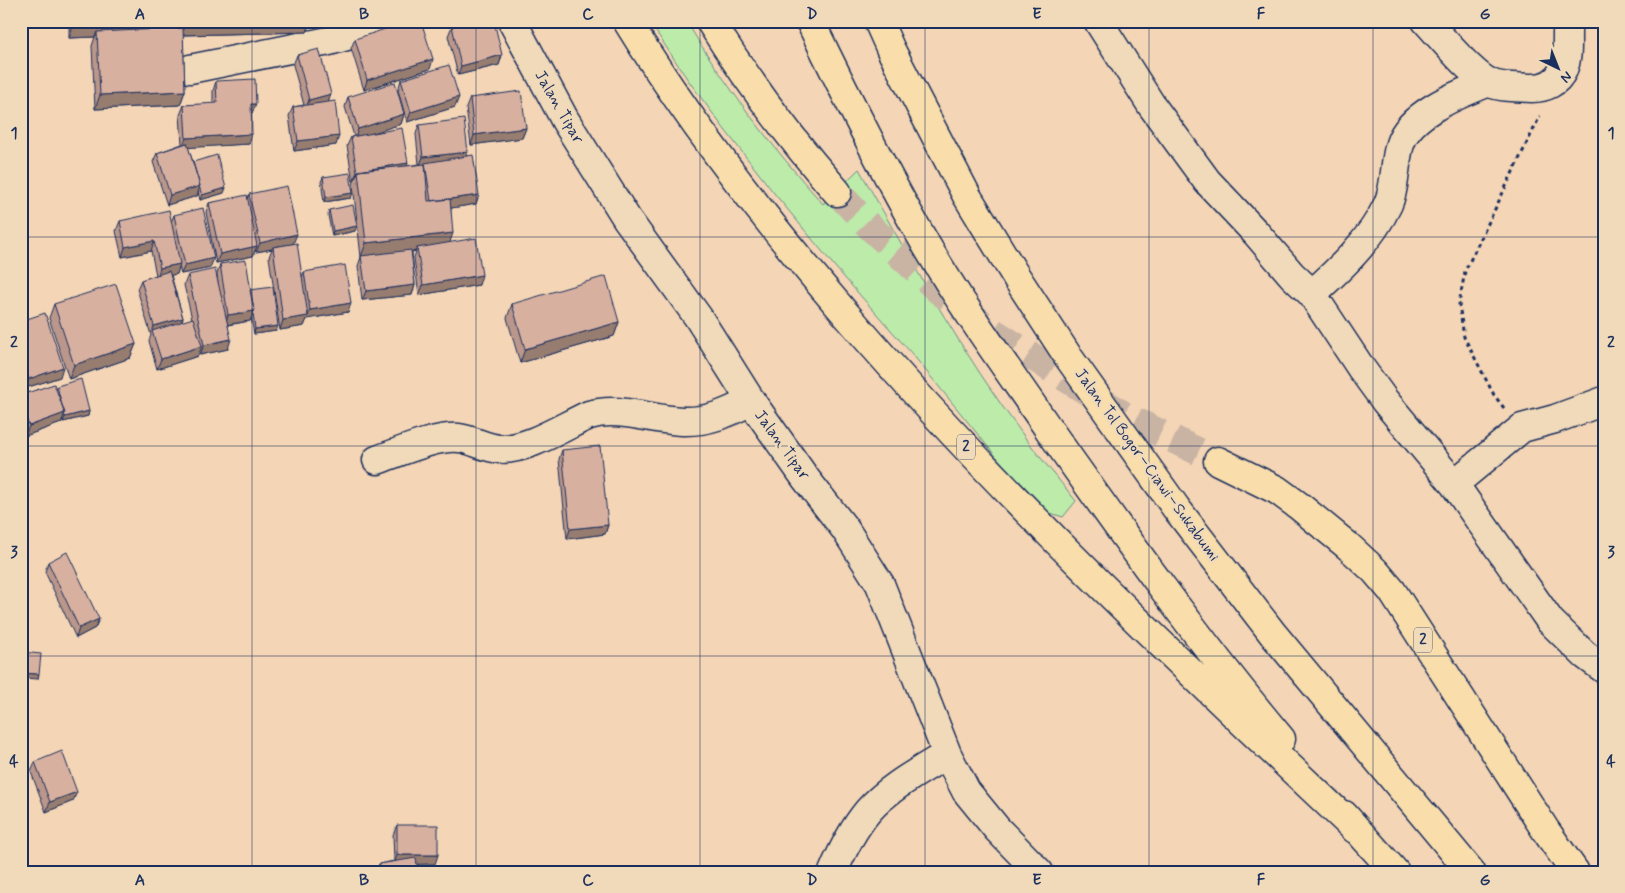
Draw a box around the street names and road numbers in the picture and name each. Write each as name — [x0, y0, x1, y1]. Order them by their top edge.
street label: Jalan Tipar — [529, 66, 589, 148]
street label: Jalan Tol Bogor–Ciawi–Sukabumi — [1070, 364, 1224, 566]
street label: Jalan Tipar — [749, 406, 815, 485]
road number: 2 — [957, 434, 975, 460]
road number: 2 — [1414, 628, 1432, 652]

